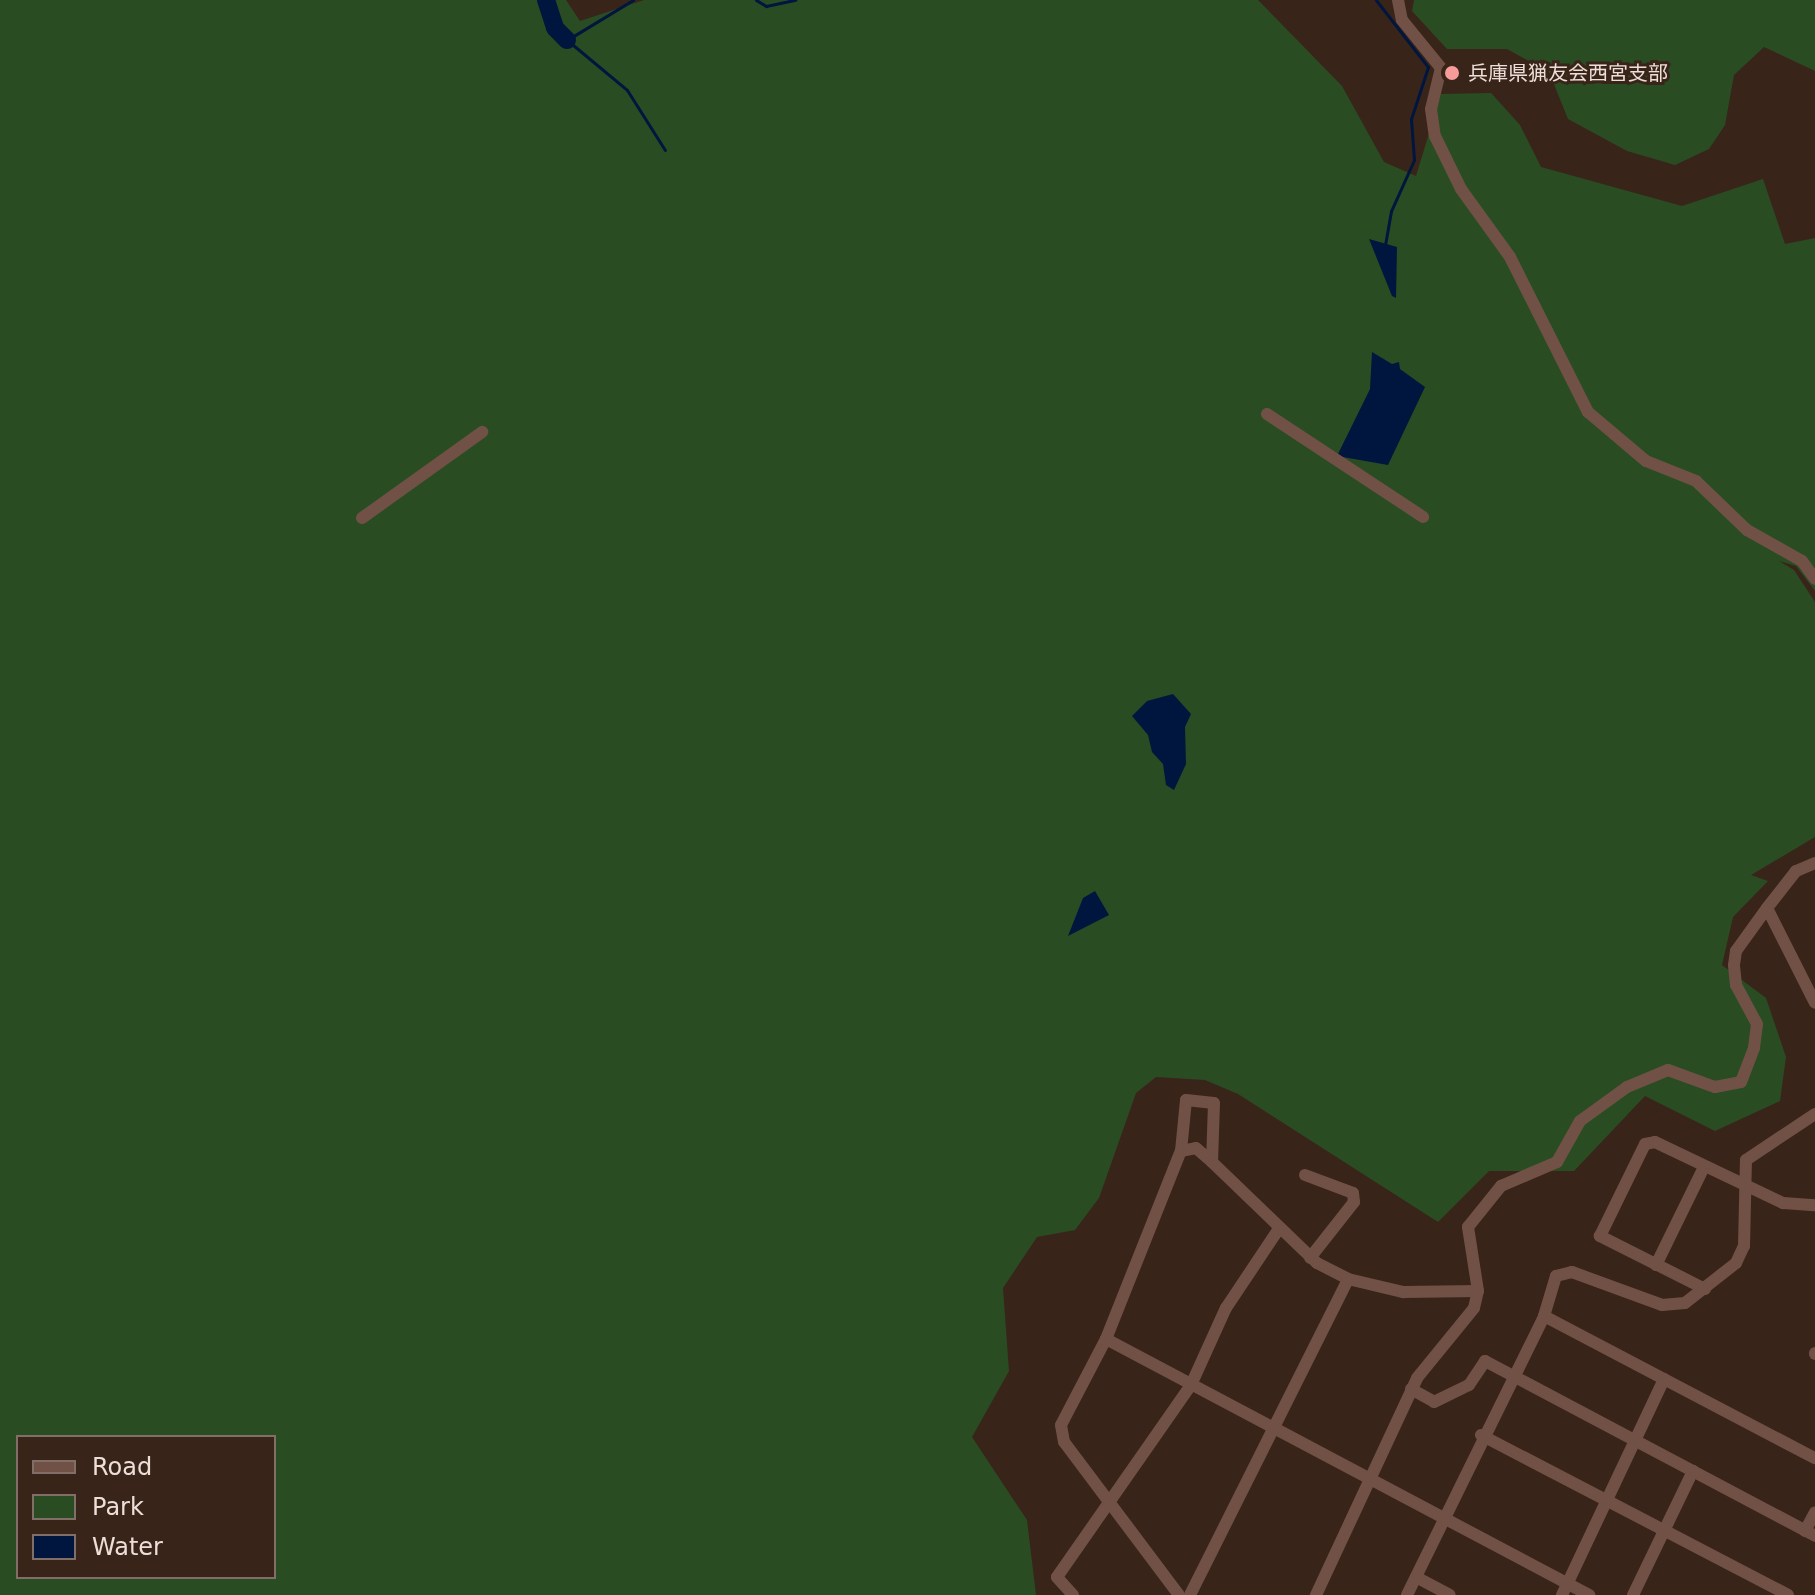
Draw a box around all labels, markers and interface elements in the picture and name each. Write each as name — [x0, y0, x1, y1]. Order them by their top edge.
place label: 兵庫県猟友会西宮支部 — [1468, 61, 1668, 85]
marker: 兵庫県猟友会西宮支部 — [1443, 64, 1461, 82]
legend — [16, 1435, 276, 1579]
text: Road — [92, 1453, 152, 1481]
text: Park — [92, 1493, 144, 1521]
text: Water — [92, 1533, 163, 1561]

